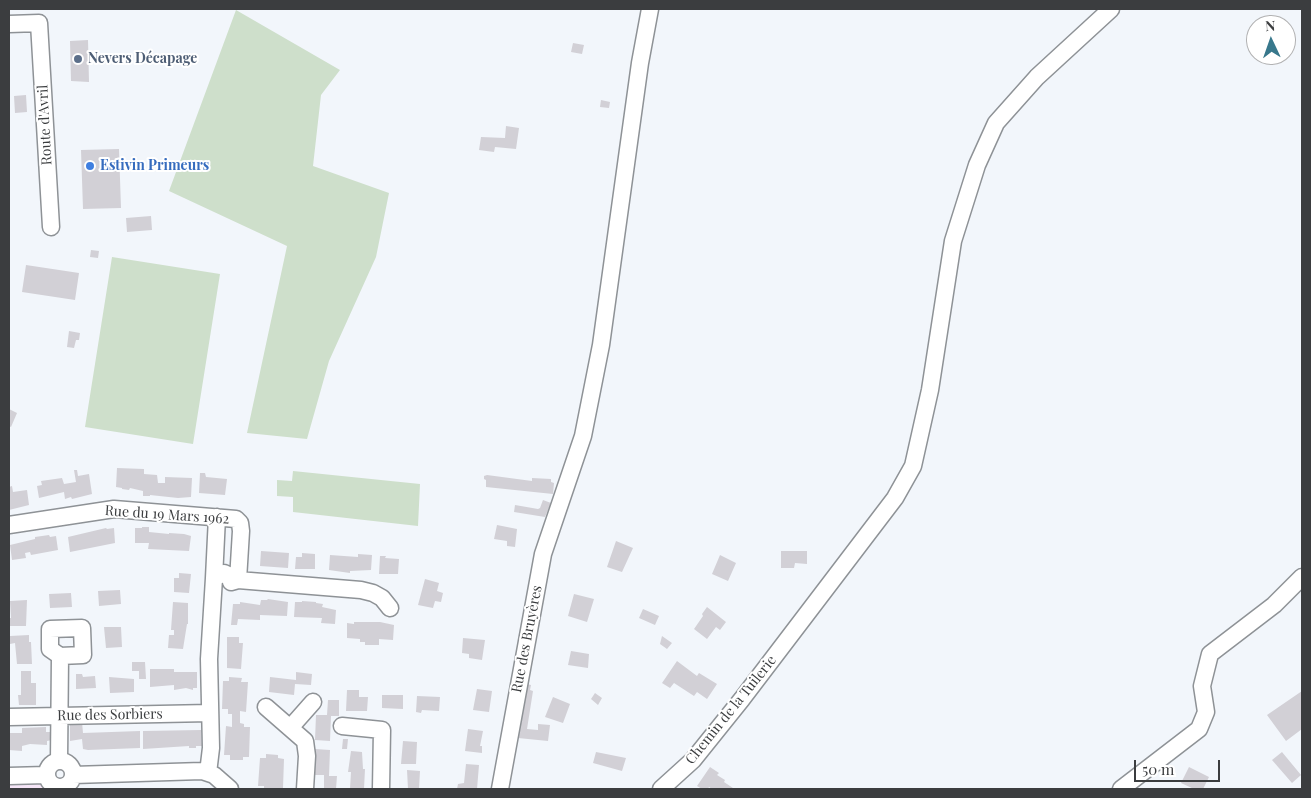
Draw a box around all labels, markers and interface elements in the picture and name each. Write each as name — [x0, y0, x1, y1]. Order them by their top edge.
north arrow — [1246, 15, 1296, 65]
text: N — [1265, 16, 1276, 35]
place label: Nevers Décapage — [88, 51, 197, 67]
marker: Nevers Décapage — [72, 53, 84, 65]
street label: Route d'Avril — [35, 84, 55, 166]
place label: Estivin Primeurs — [100, 158, 209, 174]
marker: Estivin Primeurs — [84, 160, 96, 172]
street label: Rue du 19 Mars 1962 — [104, 502, 230, 528]
street label: Rue des Bruyères — [508, 584, 546, 694]
street label: Chemin de la Tuilerie — [682, 652, 780, 768]
street label: Rue des Sorbiers — [57, 706, 163, 724]
scale bar — [1136, 750, 1222, 782]
text: 50 m — [1142, 759, 1174, 779]

